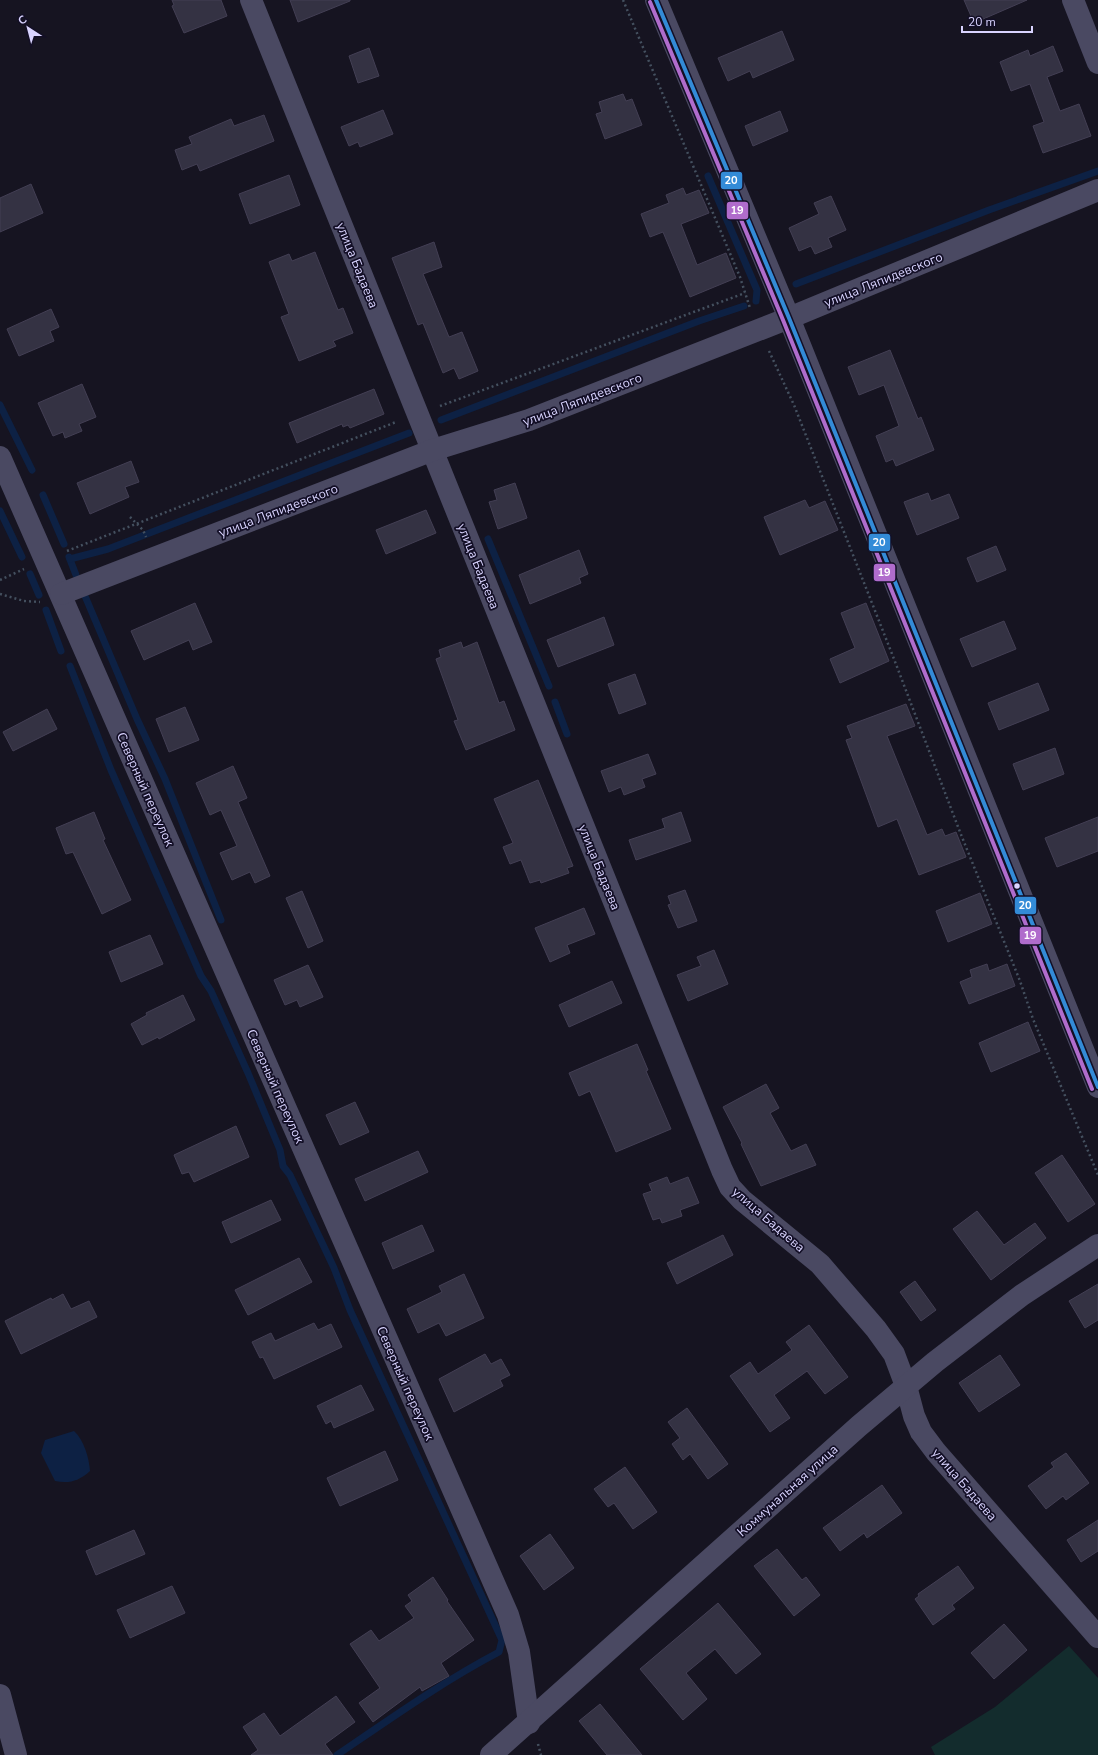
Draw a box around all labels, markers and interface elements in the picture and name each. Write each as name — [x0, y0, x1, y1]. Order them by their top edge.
north arrow — [8, 8, 48, 48]
scale bar — [962, 8, 1032, 34]
text: С — [15, 12, 30, 29]
text: 20 m — [968, 14, 996, 30]
line badge: 20 — [720, 171, 743, 190]
text: 20 — [724, 173, 738, 188]
line badge: 19 — [726, 201, 749, 220]
text: 19 — [730, 203, 744, 218]
street label: улица Бадаева — [332, 220, 382, 311]
street label: улица Ляпидевского — [821, 248, 945, 312]
street label: улица Ляпидевского — [520, 369, 645, 431]
street label: улица Ляпидевского — [216, 480, 341, 542]
street label: улица Бадаева — [453, 521, 503, 612]
line badge: 20 — [868, 533, 891, 552]
text: 20 — [872, 535, 886, 550]
line badge: 19 — [873, 563, 896, 582]
text: 19 — [877, 565, 891, 580]
street label: Северный переулок — [112, 730, 178, 849]
street label: улица Бадаева — [574, 822, 624, 913]
unlabelled marker — [1012, 881, 1022, 891]
line badge: 20 — [1014, 896, 1037, 915]
text: 20 — [1018, 898, 1032, 913]
line badge: 19 — [1019, 926, 1042, 945]
text: 19 — [1023, 928, 1037, 943]
street label: Северный переулок — [242, 1027, 308, 1146]
street label: улица Бадаева — [728, 1183, 809, 1256]
street label: Северный переулок — [372, 1324, 438, 1443]
street label: Коммунальная улица — [733, 1441, 842, 1541]
street label: улица Бадаева — [928, 1444, 1001, 1525]

